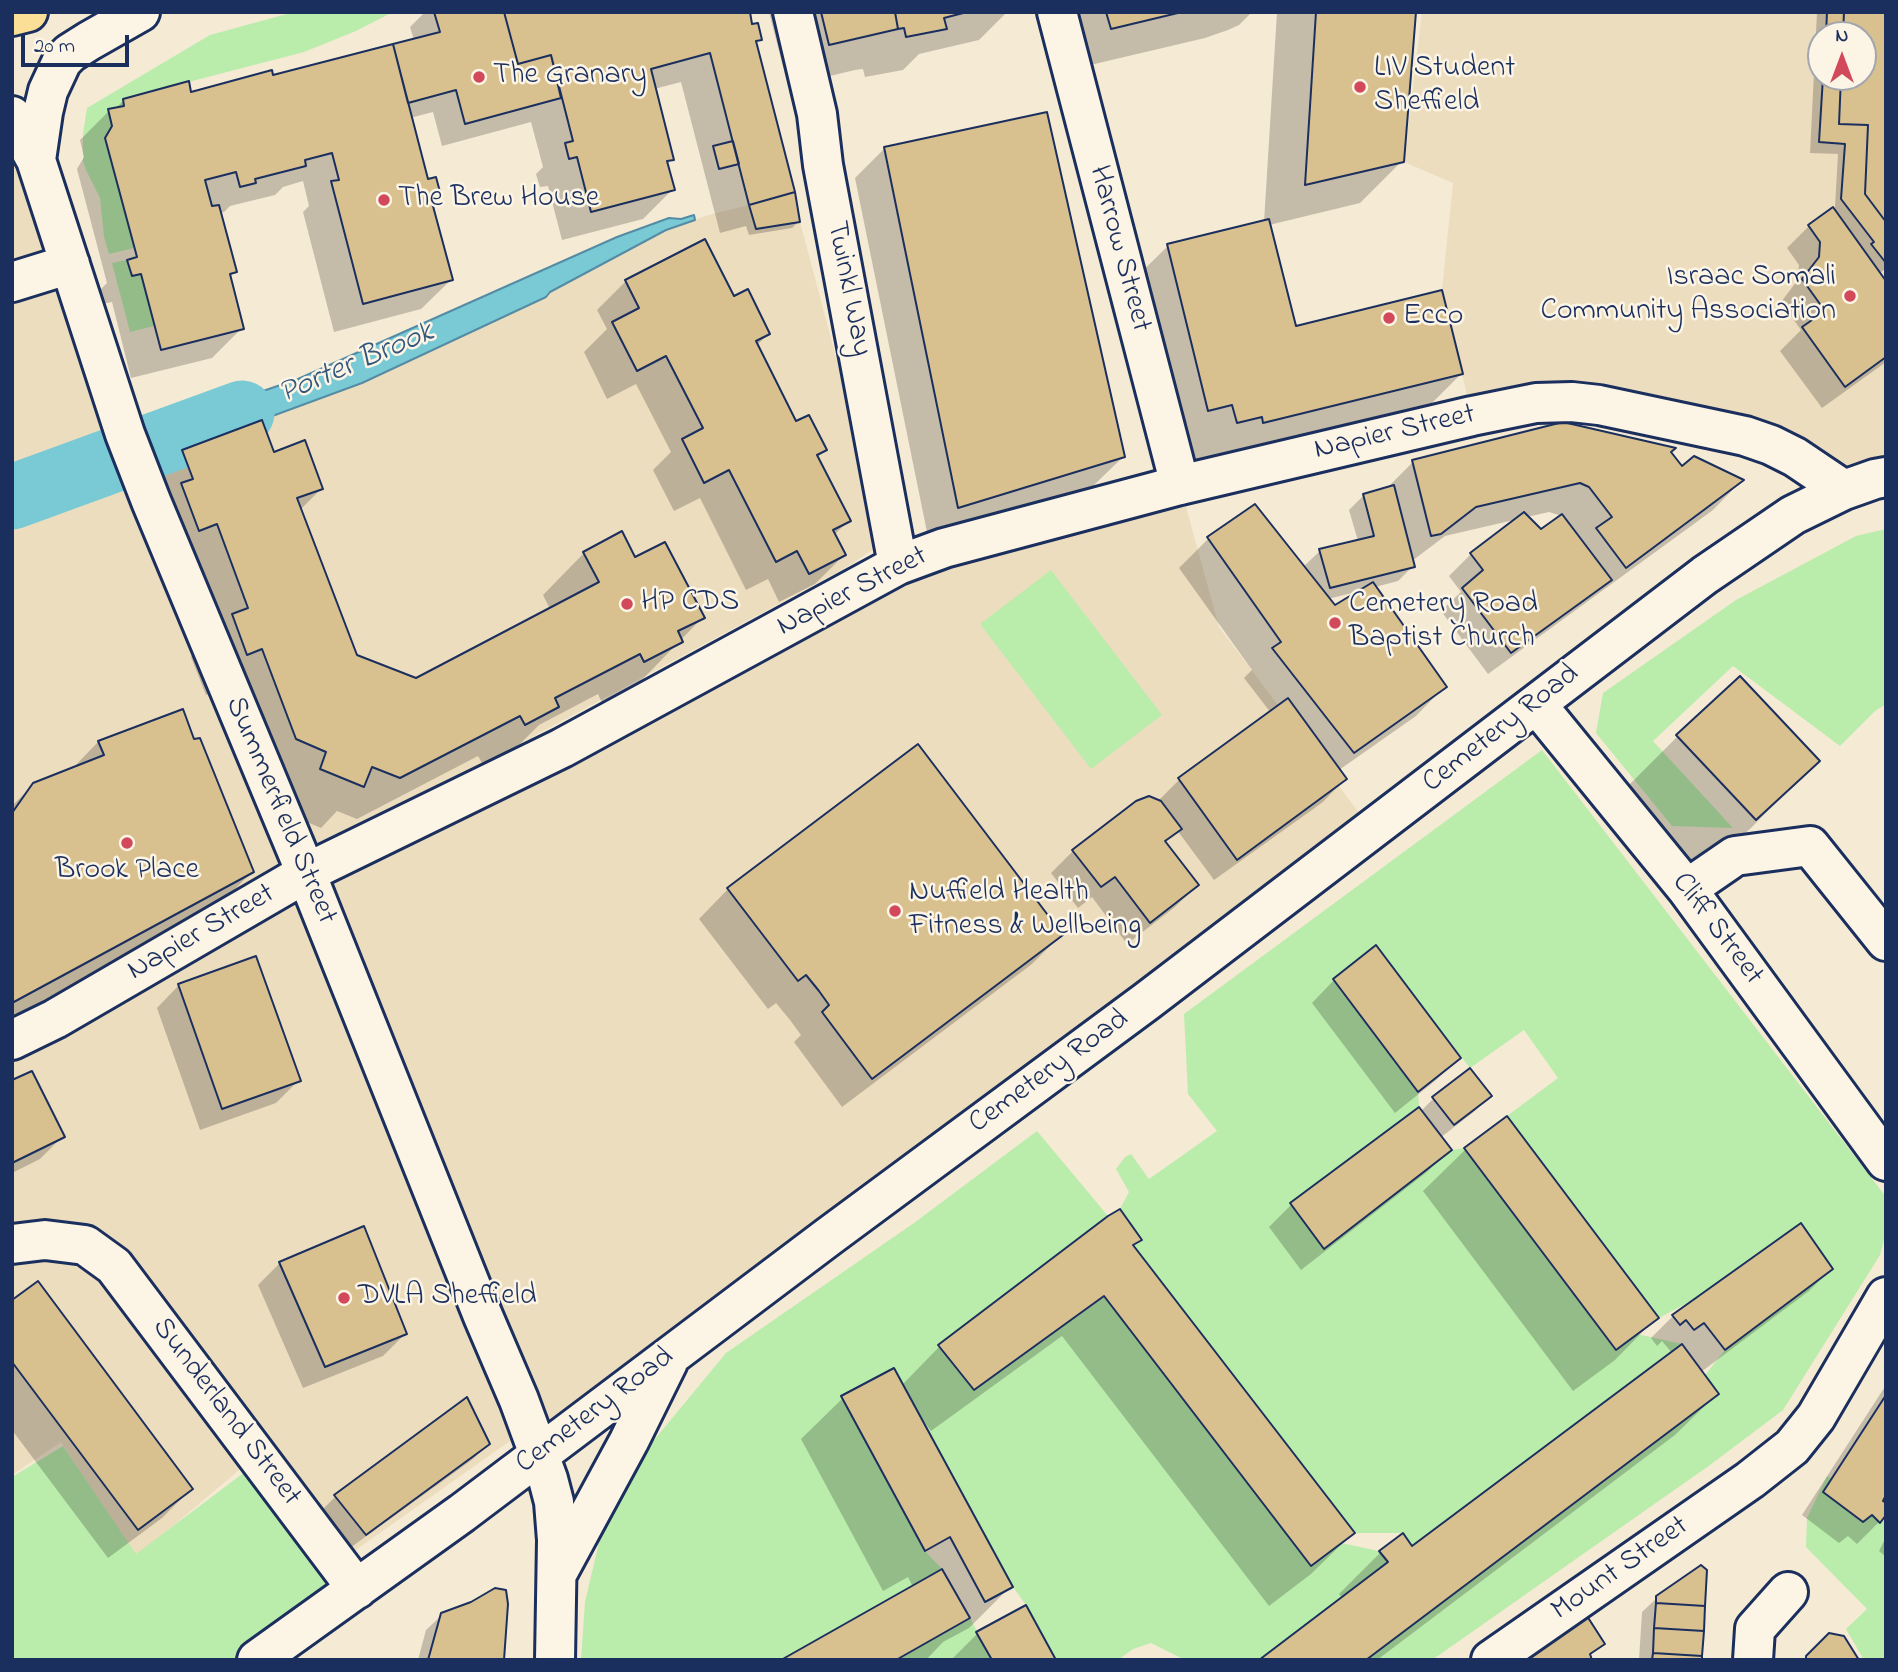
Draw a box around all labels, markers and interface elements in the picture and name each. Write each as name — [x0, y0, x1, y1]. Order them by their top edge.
scale bar — [24, 21, 133, 65]
north arrow — [1807, 21, 1877, 91]
text: N — [1836, 23, 1848, 50]
text: 20 m — [34, 32, 75, 62]
place label: LIV Student Sheffield — [1374, 52, 1515, 122]
place label: The Granary — [493, 59, 647, 95]
marker: The Granary — [471, 69, 487, 85]
marker: LIV Student Sheffield — [1352, 79, 1368, 95]
street label: Harrow Street — [1079, 162, 1157, 336]
place label: The Brew House — [398, 182, 599, 218]
marker: The Brew House — [376, 192, 392, 208]
street label: Twinkl Way — [816, 218, 878, 360]
place label: Israac Somali Community Association — [1540, 261, 1836, 332]
marker: Israac Somali Community Association — [1842, 288, 1858, 304]
place label: Ecco — [1403, 300, 1463, 336]
marker: Ecco — [1381, 310, 1397, 326]
water label: Porter Brook — [274, 315, 440, 415]
street label: Napier Street — [1311, 398, 1479, 470]
street label: Napier Street — [772, 540, 934, 646]
place label: HP CDS — [641, 586, 739, 622]
place label: Cemetery Road Baptist Church — [1349, 588, 1538, 658]
marker: HP CDS — [619, 596, 635, 612]
marker: Cemetery Road Baptist Church — [1327, 615, 1343, 631]
street label: Cemetery Road — [1416, 658, 1588, 802]
street label: Summerfield Street — [215, 692, 343, 930]
marker: Brook Place — [119, 835, 135, 851]
place label: Brook Place — [55, 854, 199, 890]
street label: Cliff Street — [1662, 867, 1770, 993]
place label: Nuffield Health Fitness & Wellbeing — [909, 876, 1141, 946]
street label: Napier Street — [122, 877, 282, 991]
marker: Nuffield Health Fitness & Wellbeing — [887, 903, 903, 919]
street label: Cemetery Road — [963, 1003, 1137, 1143]
place label: DVLA Sheffield — [358, 1280, 537, 1316]
marker: DVLA Sheffield — [336, 1290, 352, 1306]
street label: Sunderland Street — [142, 1312, 308, 1514]
street label: Cemetery Road — [510, 1341, 682, 1483]
street label: Mount Street — [1546, 1510, 1696, 1630]

